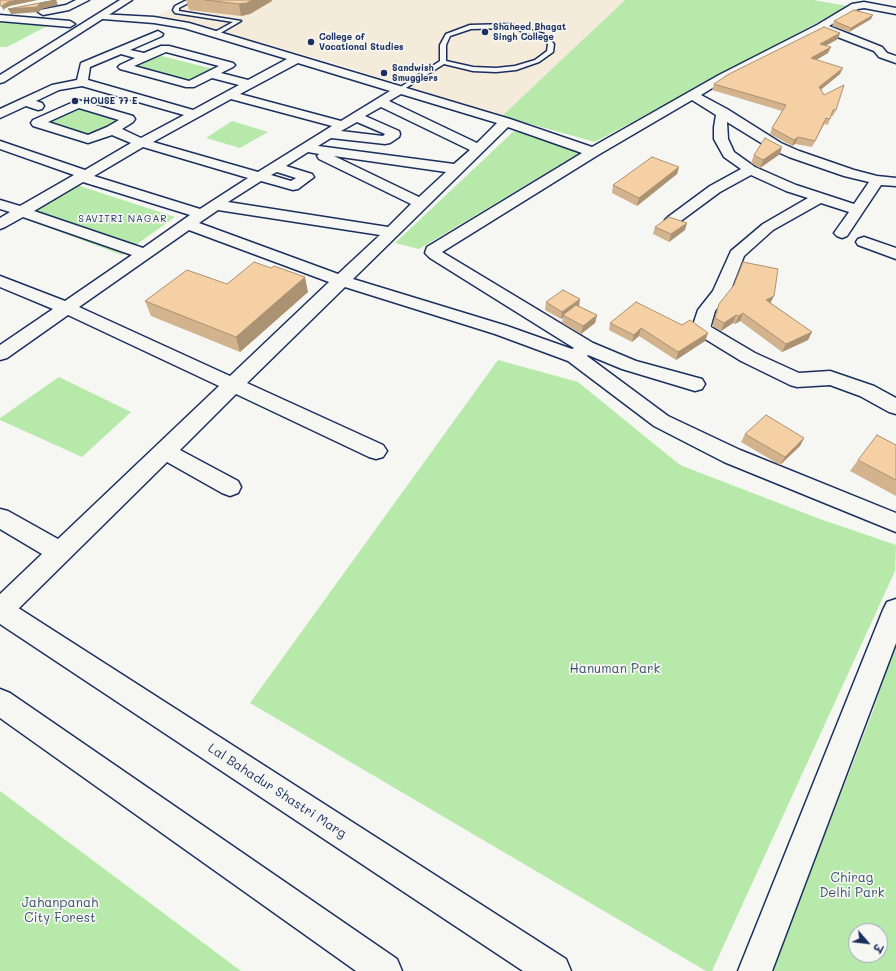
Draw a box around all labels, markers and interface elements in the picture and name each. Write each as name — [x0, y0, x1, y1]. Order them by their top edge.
place label: Shaheed Bhagat Singh College — [493, 22, 566, 43]
marker: Shaheed Bhagat Singh College — [480, 27, 490, 37]
place label: College of Vocational Studies — [319, 32, 404, 53]
marker: College of Vocational Studies — [306, 37, 316, 47]
place label: Sandwish Smugglers — [392, 63, 438, 84]
marker: Sandwish Smugglers — [379, 68, 389, 78]
marker: HOUSE 77 E — [70, 96, 80, 106]
place label: HOUSE 77 E — [83, 96, 138, 106]
district label: SAVITRI NAGAR — [78, 213, 168, 225]
park label: Hanuman Park — [570, 661, 660, 677]
street label: Lal Bahadur Shastri Marg — [205, 740, 349, 842]
park label: Chirag Delhi Park — [819, 870, 885, 901]
park label: Jahanpanah City Forest — [22, 895, 98, 926]
north arrow — [848, 923, 888, 963]
text: उ — [870, 942, 886, 955]

